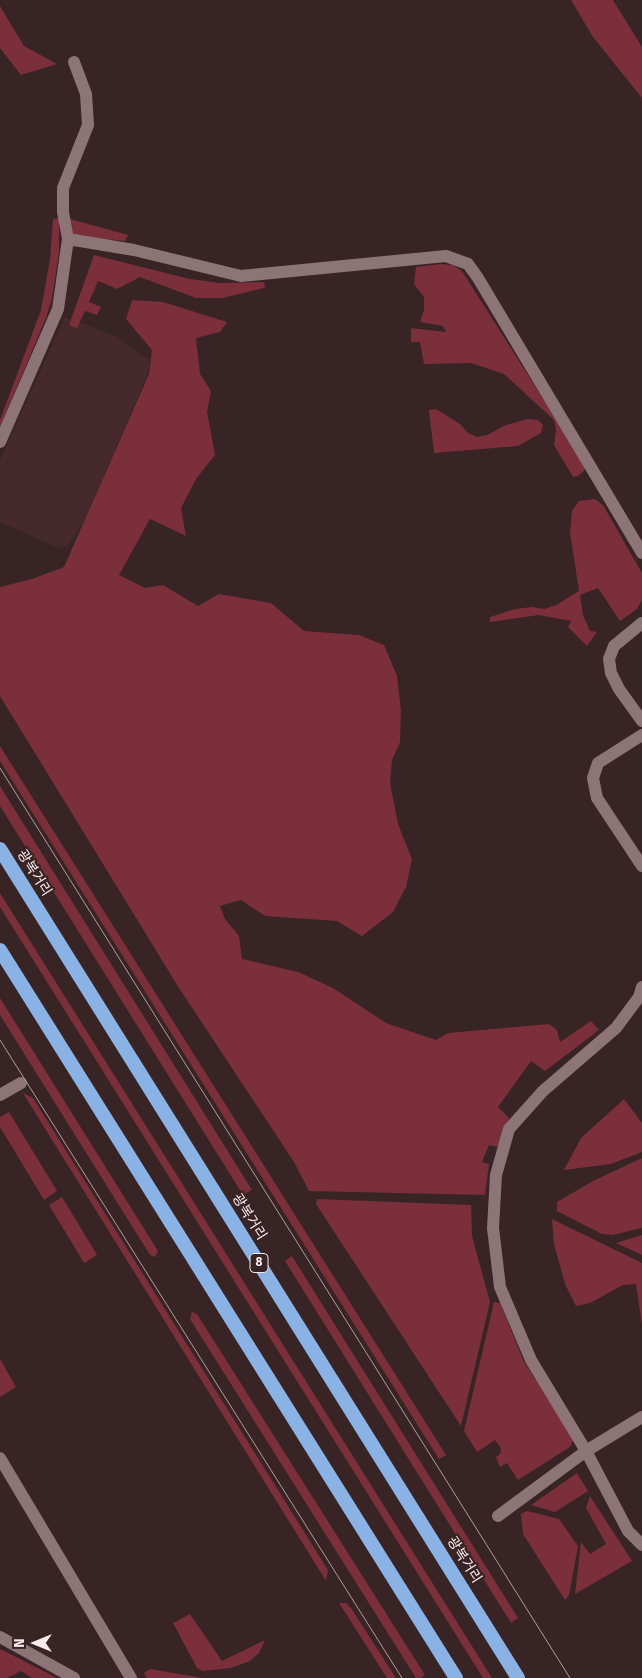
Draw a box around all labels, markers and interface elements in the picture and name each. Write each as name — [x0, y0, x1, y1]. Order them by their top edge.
street label: 광복거리 — [13, 847, 55, 899]
street label: 광복거리 — [228, 1191, 270, 1243]
road number: 8 — [250, 1254, 268, 1272]
street label: 광복거리 — [443, 1534, 485, 1586]
north arrow — [10, 1618, 60, 1668]
text: N — [11, 1638, 28, 1648]

